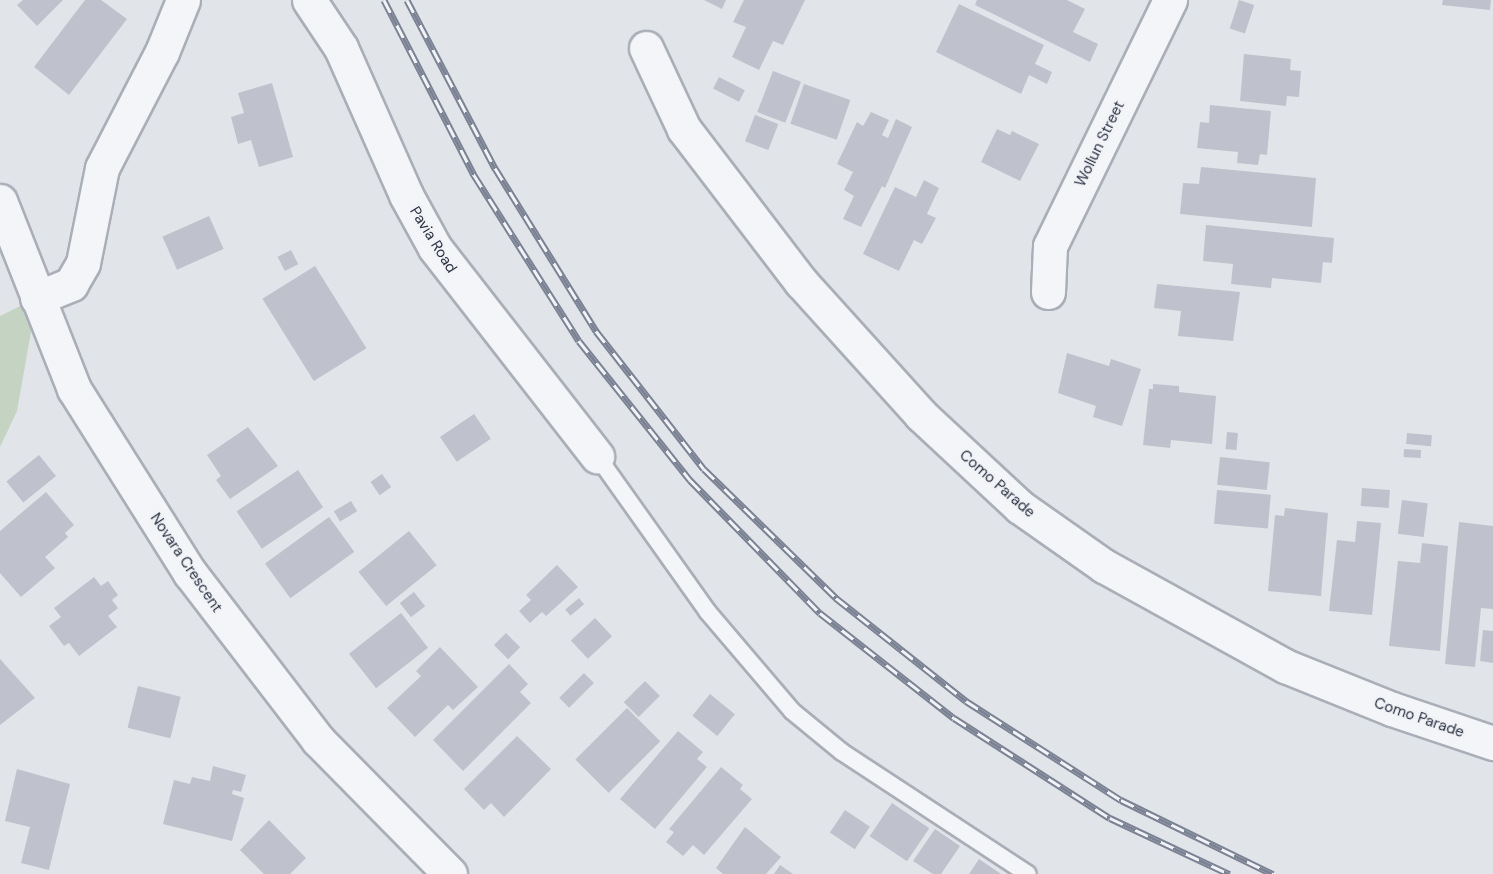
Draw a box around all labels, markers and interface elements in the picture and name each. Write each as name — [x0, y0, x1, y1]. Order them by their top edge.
street label: Wollun Street — [1072, 98, 1128, 190]
street label: Pavia Road — [406, 204, 460, 276]
street label: Como Parade — [956, 446, 1038, 522]
street label: Novara Crescent — [146, 510, 226, 616]
street label: Como Parade — [1372, 694, 1466, 742]

